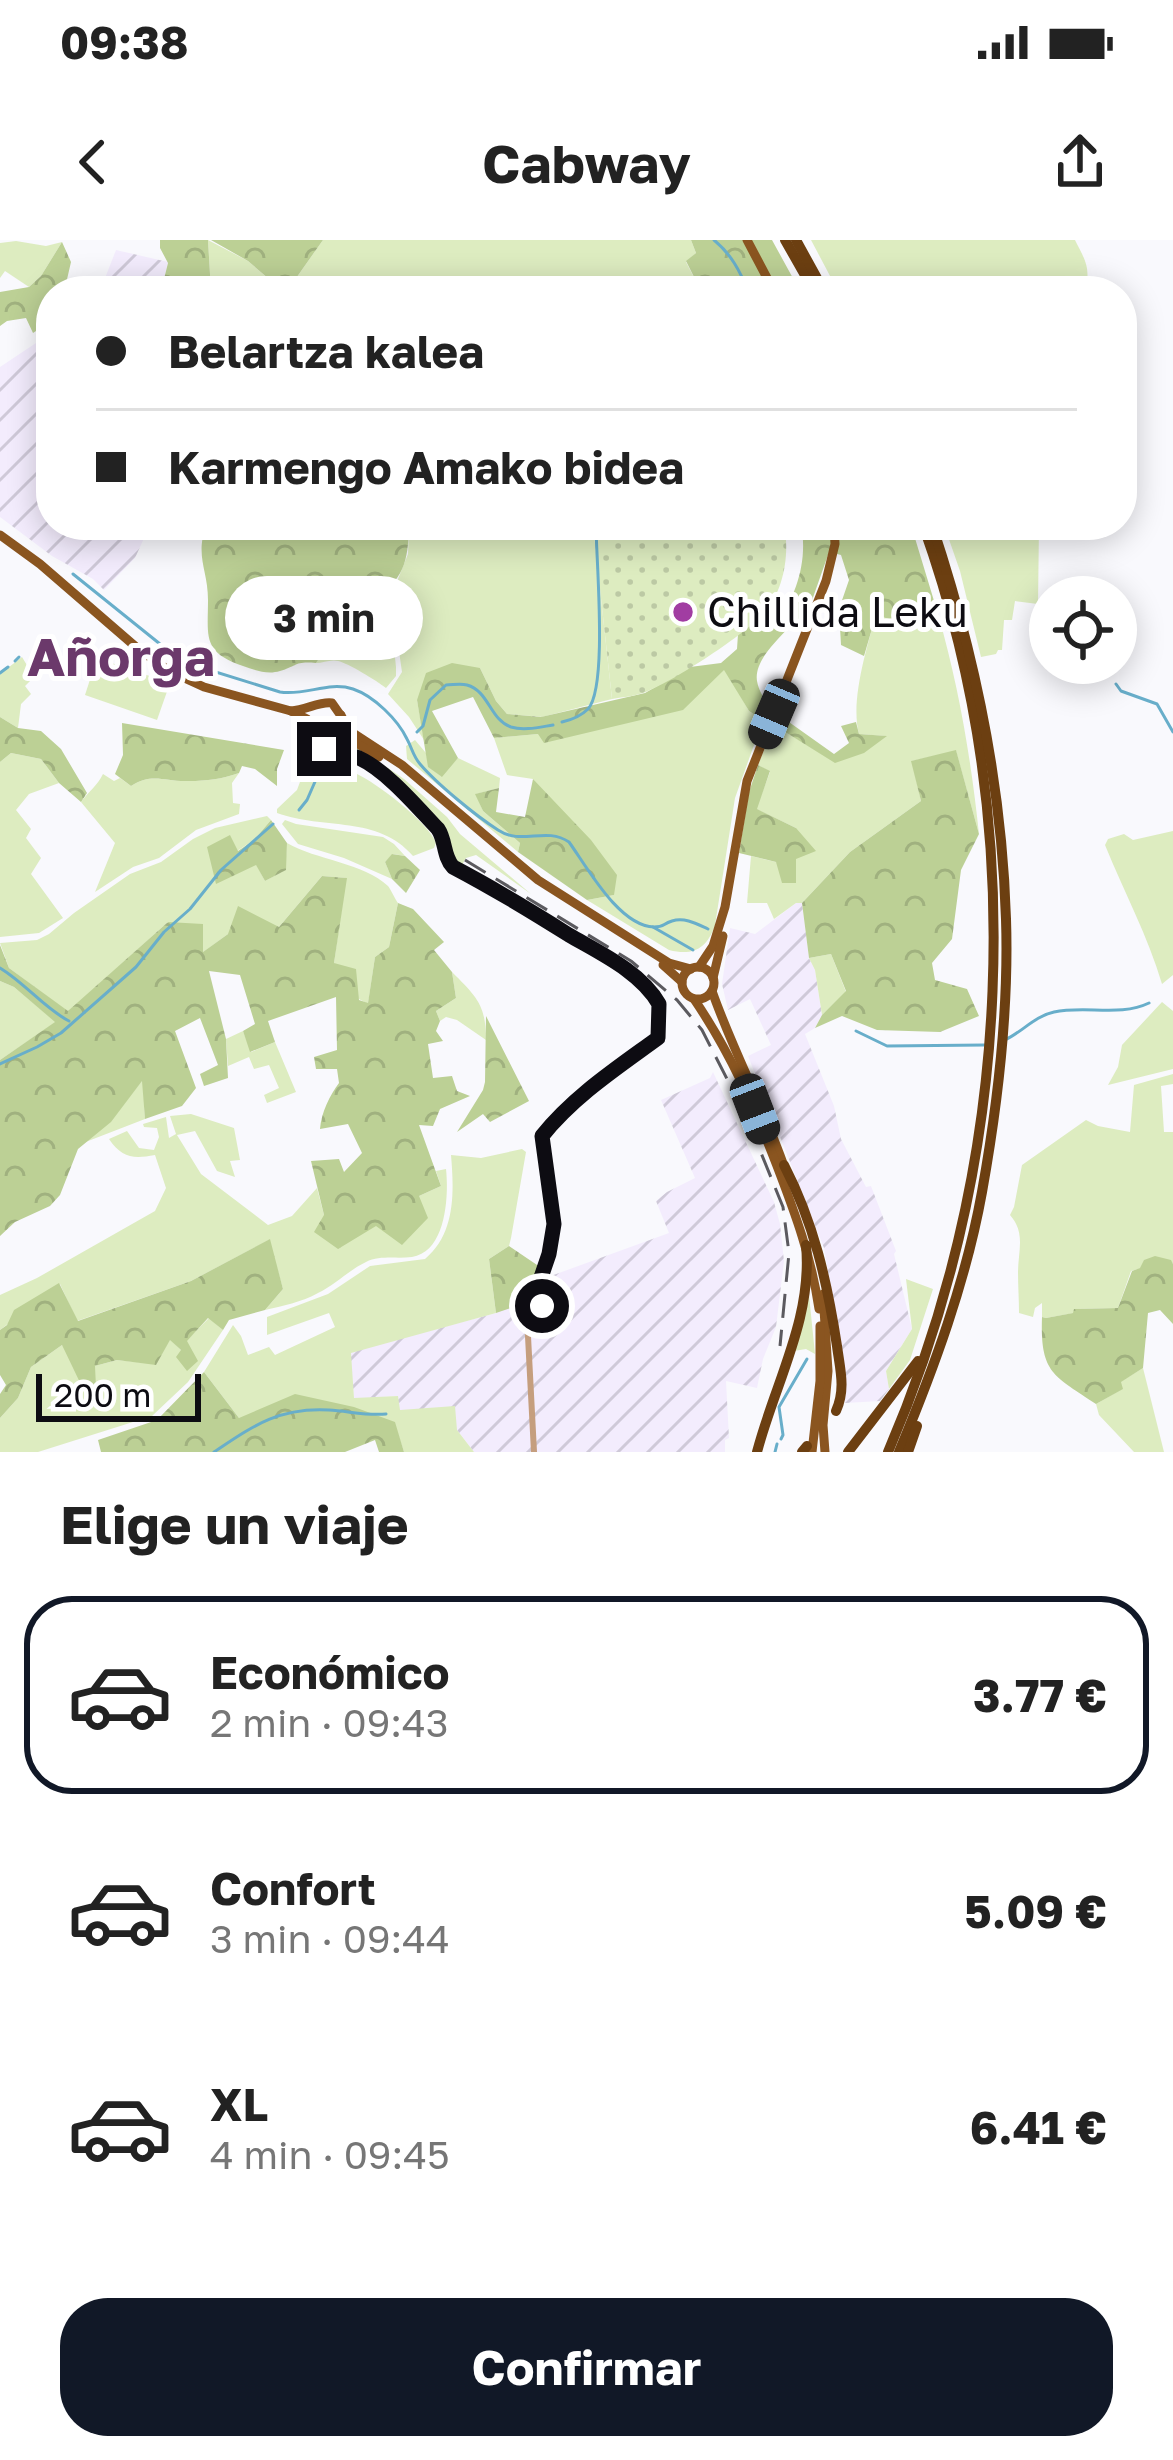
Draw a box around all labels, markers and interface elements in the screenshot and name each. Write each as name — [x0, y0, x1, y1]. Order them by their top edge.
text: 09:38 — [60, 15, 188, 69]
icon: back — [60, 129, 126, 195]
icon: share — [1047, 129, 1113, 195]
text: Cabway — [482, 130, 691, 195]
text: Belartza kalea — [168, 324, 484, 378]
text: Karmengo Amako bidea — [168, 440, 684, 494]
callout: 3 min — [225, 575, 423, 659]
map controls — [1029, 576, 1137, 684]
button: locate — [1029, 576, 1137, 684]
place label: Chillida Leku — [707, 586, 968, 636]
text: 3 min — [273, 594, 375, 641]
marker: Chillida Leku — [670, 599, 696, 625]
district label: Añorga — [27, 623, 215, 688]
car — [743, 674, 805, 754]
route end — [297, 722, 351, 776]
car — [725, 1069, 785, 1149]
route start — [515, 1279, 569, 1333]
scale bar — [36, 1368, 201, 1421]
text: 200 m — [54, 1375, 152, 1414]
text: Elige un viaje — [60, 1491, 409, 1556]
icon: car — [66, 1641, 174, 1749]
text: Económico — [210, 1645, 450, 1699]
text: 3.77 € — [973, 1668, 1107, 1722]
text: 2 min · 09:43 — [210, 1699, 449, 1746]
icon: car — [66, 1857, 174, 1965]
text: Confort — [210, 1861, 376, 1915]
text: 5.09 € — [964, 1884, 1107, 1938]
text: 3 min · 09:44 — [210, 1915, 450, 1962]
icon: car — [66, 2073, 174, 2181]
text: XL — [210, 2077, 268, 2131]
text: 6.41 € — [970, 2100, 1107, 2154]
text: 4 min · 09:45 — [210, 2131, 450, 2178]
button: Confirmar — [60, 2298, 1113, 2436]

